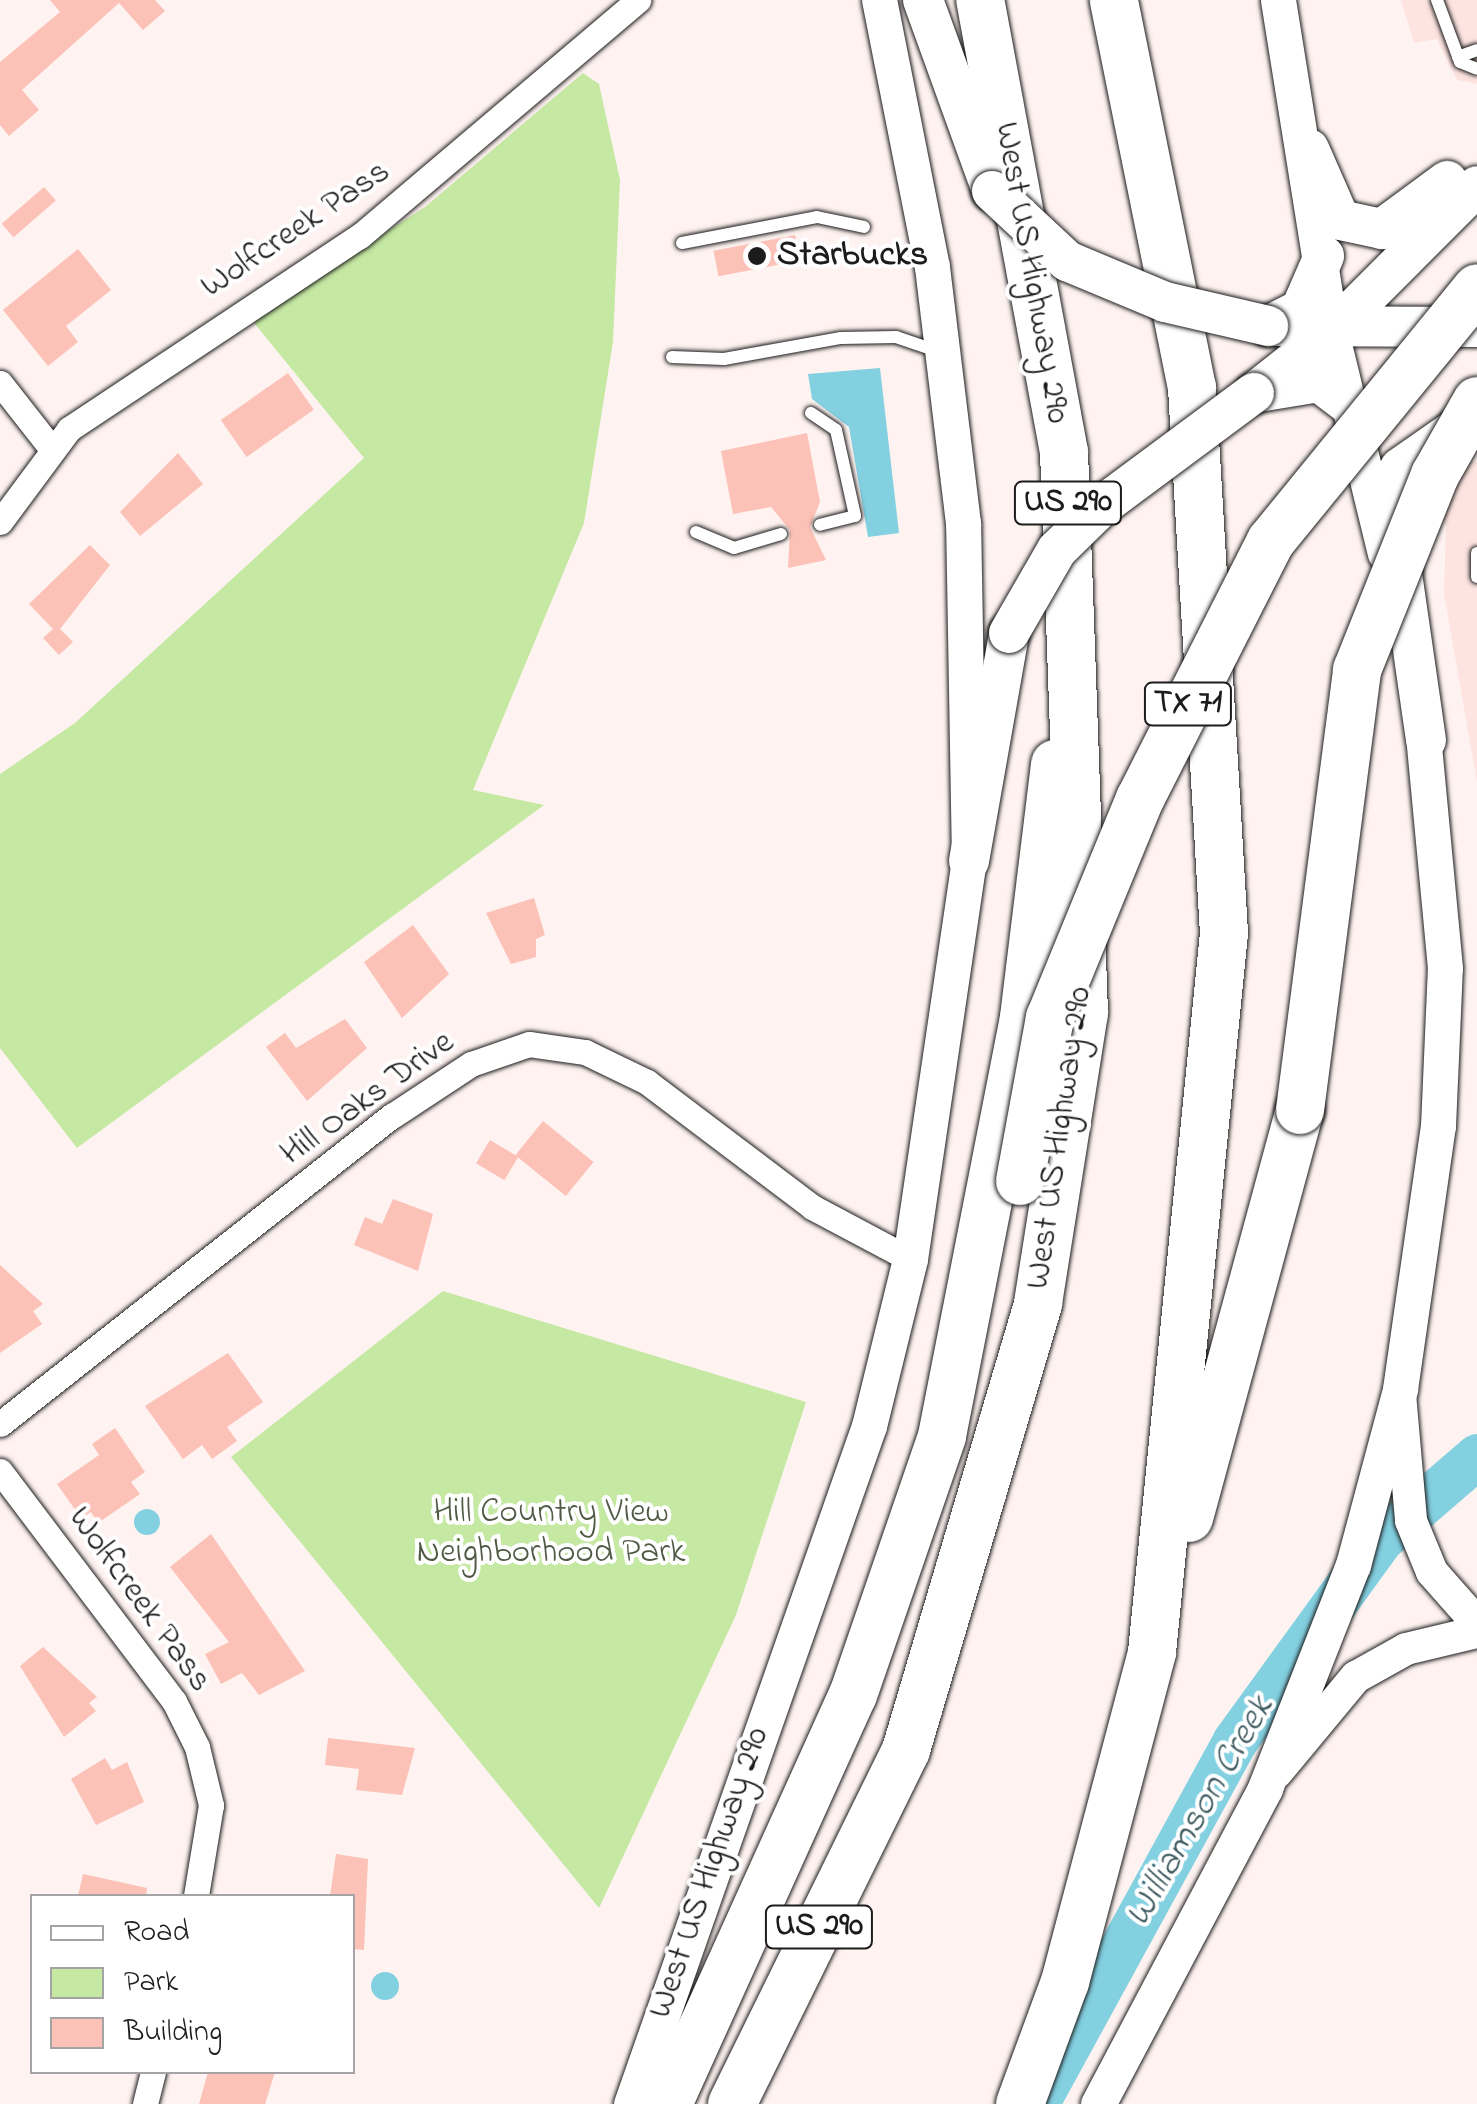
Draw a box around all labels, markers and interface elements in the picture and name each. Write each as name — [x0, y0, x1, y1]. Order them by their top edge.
street label: West US Highway 290 — [984, 119, 1078, 427]
street label: Wolfcreek Pass — [194, 151, 398, 309]
place label: Starbucks — [777, 235, 928, 277]
marker: Starbucks — [746, 245, 768, 267]
road number: US 290 — [1013, 476, 1123, 530]
road number: TX 71 — [1143, 677, 1233, 731]
street label: West US Highway 290 — [1018, 984, 1102, 1292]
street label: Hill Oaks Drive — [273, 1022, 463, 1176]
park label: Hill Country View Neighborhood Park — [417, 1492, 685, 1574]
street label: Wolfcreek Pass — [58, 1499, 220, 1701]
water label: Williamson Creek — [1117, 1689, 1285, 1935]
street label: West US Highway 290 — [640, 1722, 780, 2024]
legend — [30, 1894, 355, 2074]
road number: US 290 — [764, 1900, 874, 1954]
text: Road — [124, 1911, 189, 1955]
text: Park — [124, 1961, 178, 2005]
text: Building — [124, 2011, 222, 2055]

